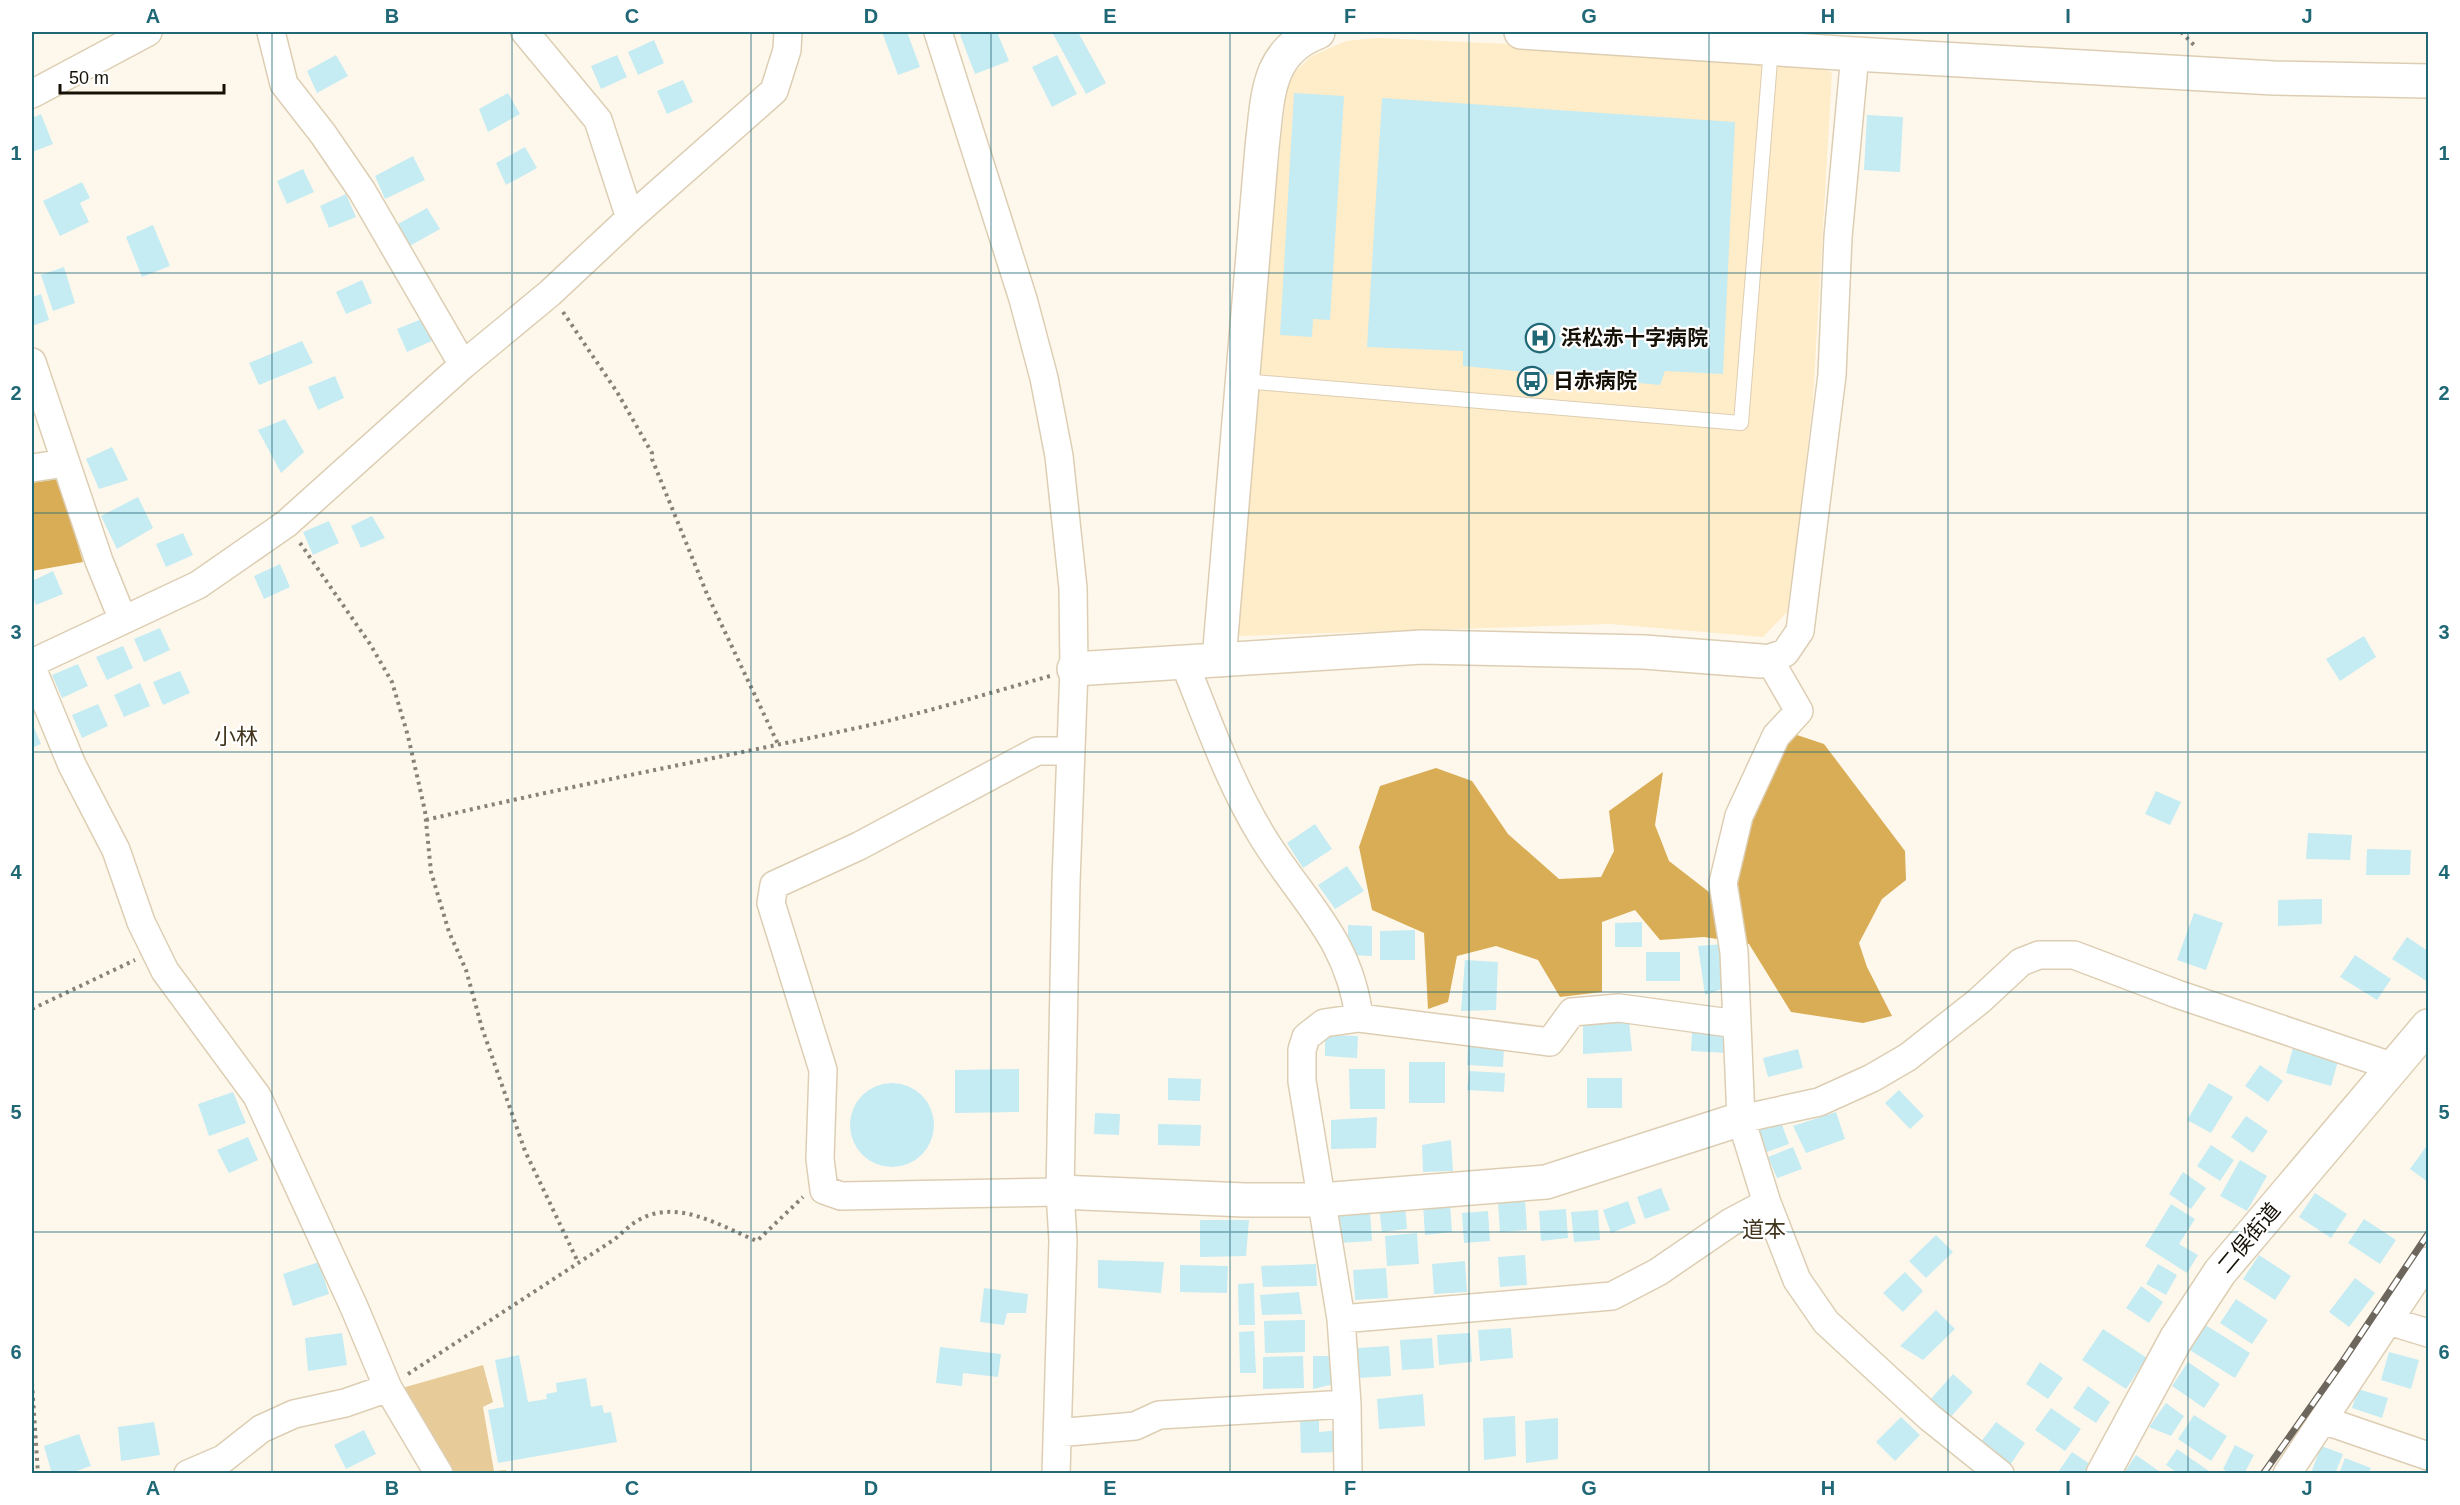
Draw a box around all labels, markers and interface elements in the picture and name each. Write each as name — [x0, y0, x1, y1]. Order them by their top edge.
text: A — [146, 5, 160, 27]
text: B — [385, 5, 399, 27]
text: C — [625, 5, 639, 27]
text: D — [864, 5, 878, 27]
text: E — [1103, 5, 1117, 27]
text: F — [1344, 5, 1356, 27]
text: G — [1581, 5, 1597, 27]
text: H — [1821, 5, 1835, 27]
text: I — [2065, 5, 2071, 27]
text: J — [2301, 5, 2313, 27]
scale bar — [60, 57, 224, 95]
text: 50 m — [69, 68, 109, 88]
text: 1 — [10, 142, 22, 164]
text: 1 — [2438, 142, 2450, 164]
hospital icon: 浜松赤十字病院 — [1524, 322, 1556, 354]
place label: 浜松赤十字病院 — [1561, 326, 1708, 349]
bus stop icon: 日赤病院 — [1516, 365, 1548, 397]
place label: 日赤病院 — [1553, 369, 1637, 392]
text: 2 — [10, 382, 22, 404]
text: 2 — [2438, 382, 2450, 404]
text: 3 — [10, 621, 22, 643]
text: 3 — [2438, 621, 2450, 643]
district label: 小林 — [214, 724, 258, 749]
text: 4 — [10, 861, 22, 883]
text: 4 — [2438, 861, 2450, 883]
text: 5 — [10, 1101, 22, 1123]
text: 5 — [2438, 1101, 2450, 1123]
street label: 二俣街道 — [2213, 1198, 2284, 1277]
district label: 道本 — [1742, 1217, 1786, 1242]
text: 6 — [10, 1341, 22, 1363]
text: 6 — [2438, 1341, 2450, 1363]
text: A — [146, 1477, 160, 1499]
text: B — [385, 1477, 399, 1499]
text: C — [625, 1477, 639, 1499]
text: D — [864, 1477, 878, 1499]
text: E — [1103, 1477, 1117, 1499]
text: F — [1344, 1477, 1356, 1499]
text: G — [1581, 1477, 1597, 1499]
text: H — [1821, 1477, 1835, 1499]
text: I — [2065, 1477, 2071, 1499]
text: J — [2301, 1477, 2313, 1499]

